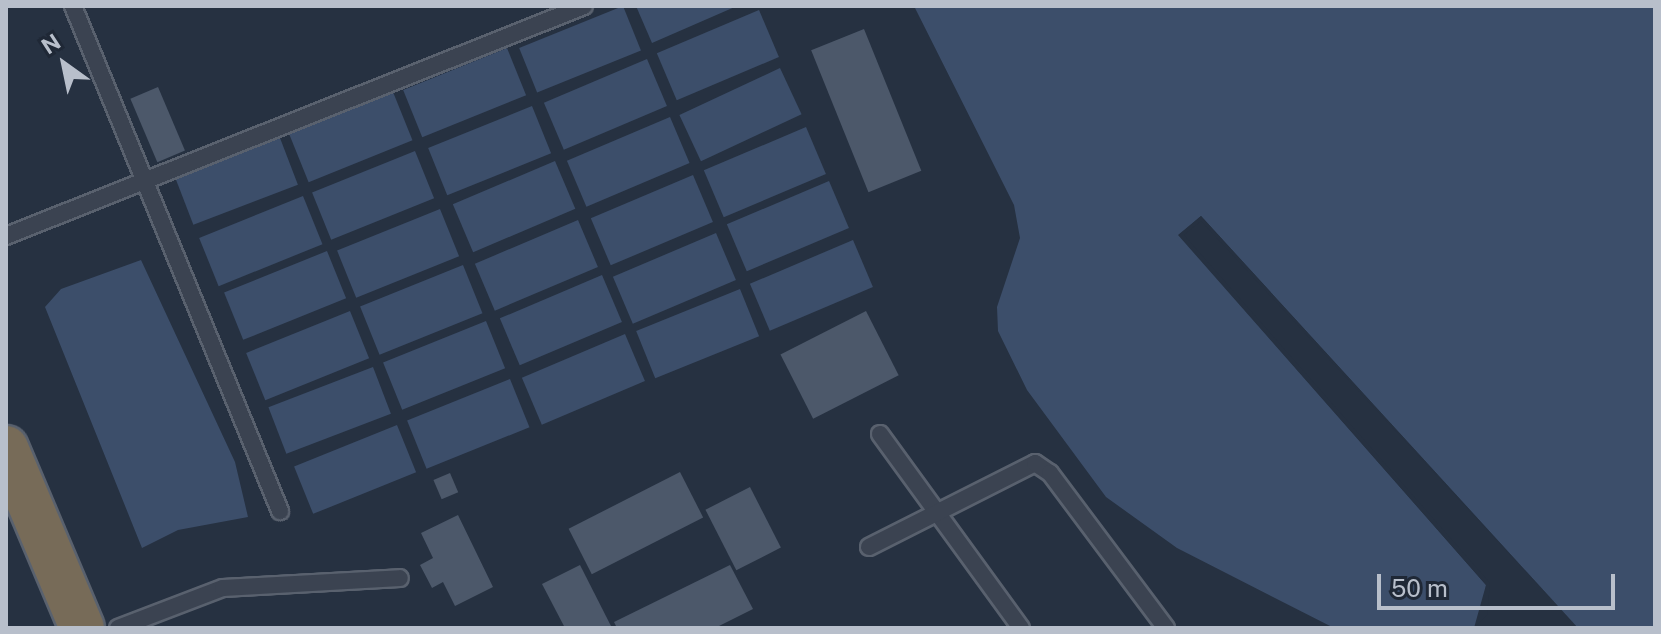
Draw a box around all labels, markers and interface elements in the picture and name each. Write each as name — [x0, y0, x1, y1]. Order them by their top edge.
north arrow — [24, 24, 104, 104]
text: N — [37, 28, 65, 59]
scale bar — [1381, 558, 1619, 608]
text: 50 m — [1391, 574, 1448, 602]

